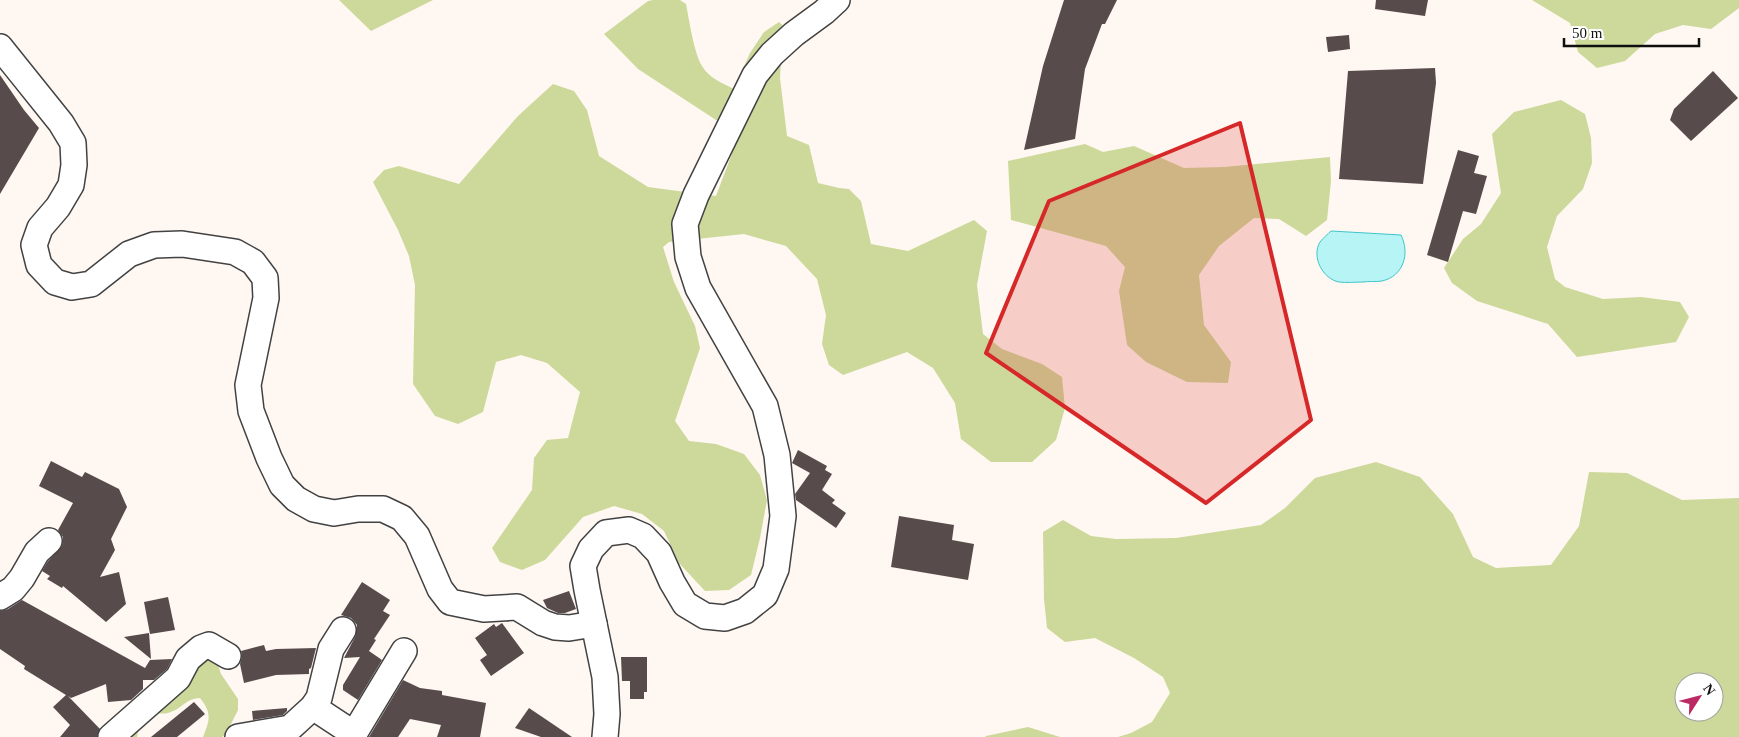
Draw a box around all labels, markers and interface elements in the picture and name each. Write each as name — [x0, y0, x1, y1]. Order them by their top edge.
scale bar — [1564, 15, 1699, 47]
text: 50 m — [1572, 25, 1603, 41]
north arrow — [1674, 672, 1724, 722]
text: N — [1700, 681, 1718, 698]

